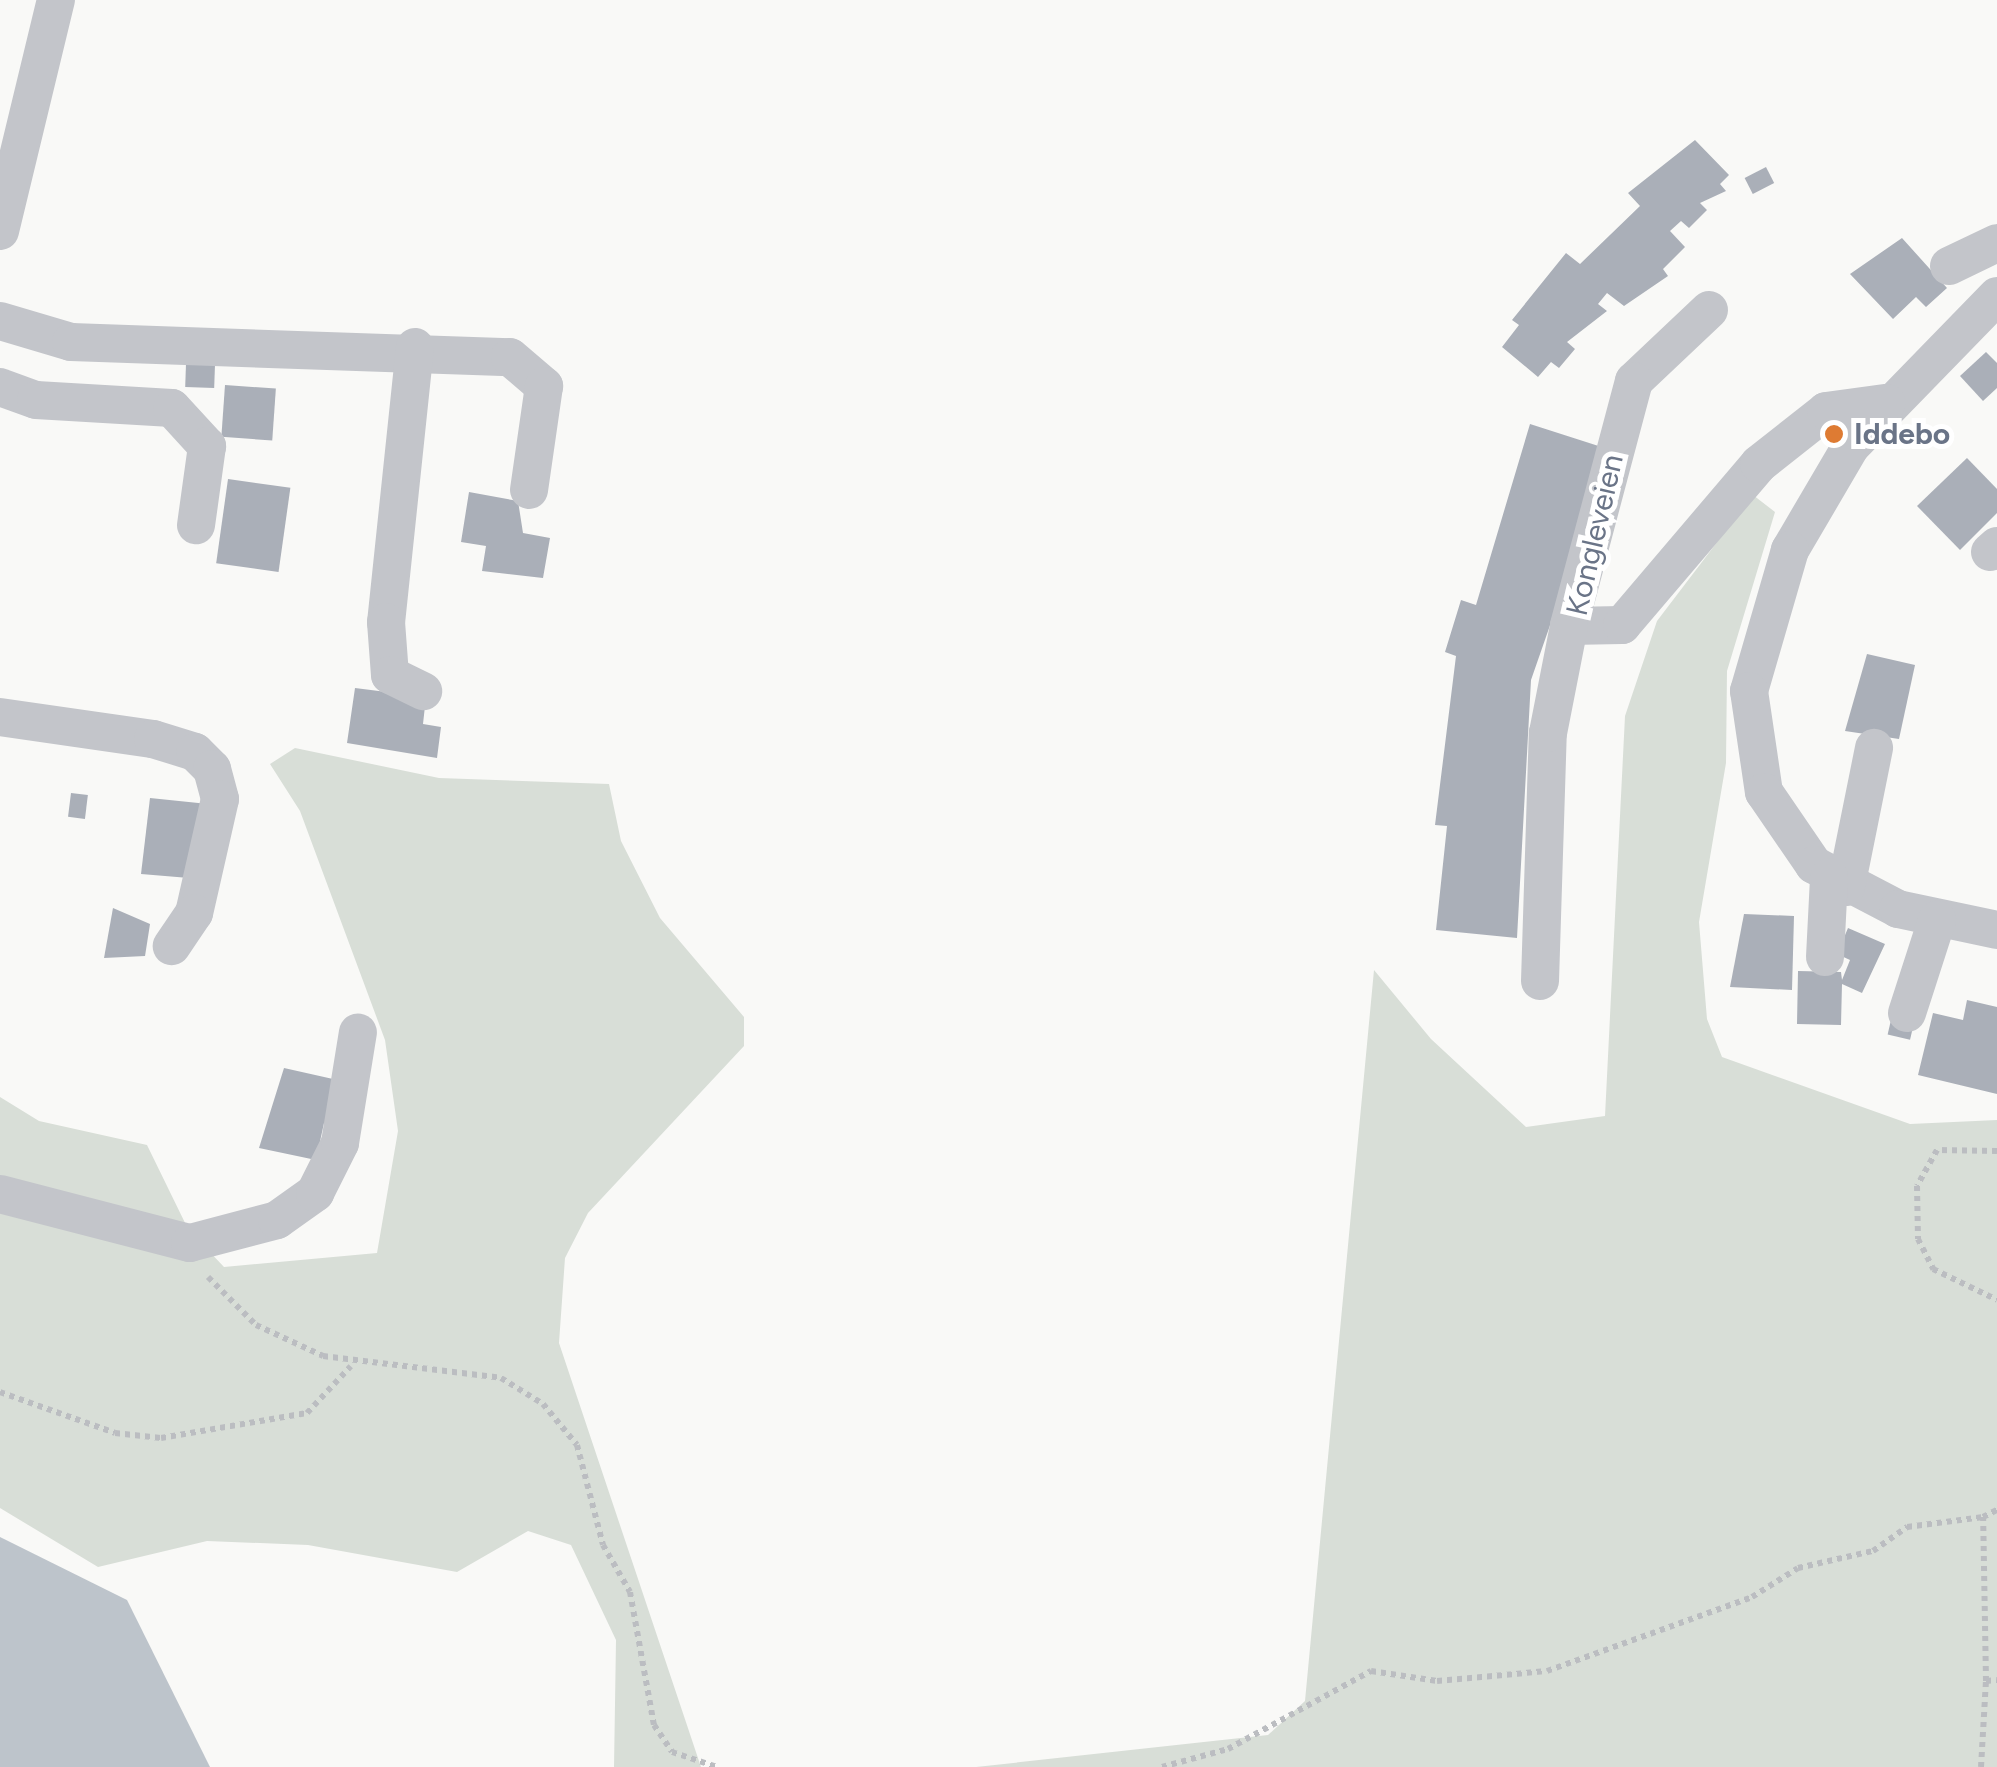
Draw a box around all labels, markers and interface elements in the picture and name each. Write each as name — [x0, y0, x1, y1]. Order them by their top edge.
place label: Iddebo — [1854, 416, 1950, 452]
marker: Iddebo — [1823, 423, 1845, 445]
street label: Kongleveien — [1559, 451, 1631, 619]

